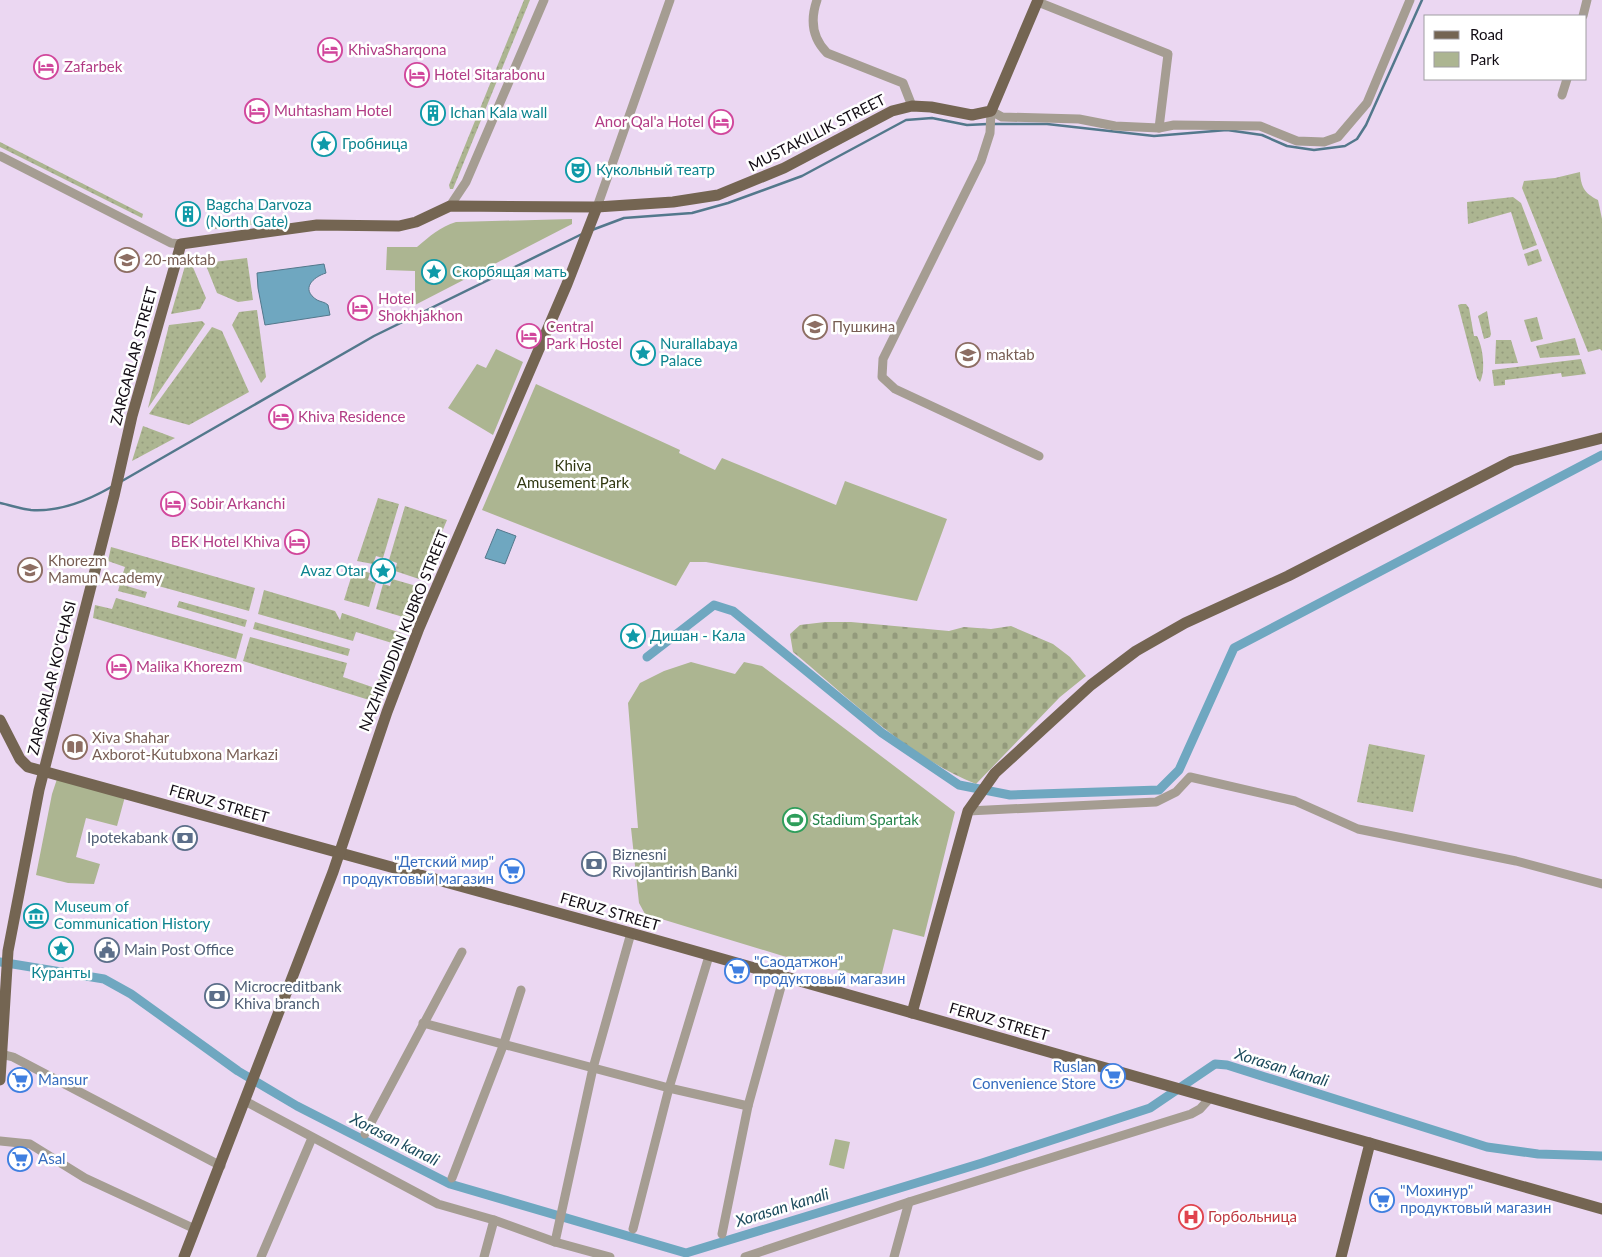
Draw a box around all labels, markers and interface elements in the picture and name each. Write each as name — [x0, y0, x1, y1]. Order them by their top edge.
legend — [1424, 15, 1587, 80]
text: Road — [1470, 25, 1503, 43]
hotel icon: KhivaSharqona — [317, 37, 343, 63]
place label: KhivaSharqona — [348, 40, 447, 58]
text: Park — [1470, 50, 1500, 68]
hotel icon: Zafarbek — [33, 54, 59, 80]
place label: Zafarbek — [64, 57, 123, 75]
hotel icon: Hotel Sitarabonu — [404, 62, 430, 88]
place label: Hotel Sitarabonu — [434, 65, 545, 83]
street label: MUSTAKILLIK STREET — [745, 90, 888, 174]
hotel icon: Muhtasham Hotel — [244, 98, 270, 124]
building icon: Ichan Kala wall — [420, 100, 446, 126]
place label: Muhtasham Hotel — [274, 101, 392, 119]
place label: Ichan Kala wall — [450, 103, 547, 121]
hotel icon: Anor Qal'a Hotel — [708, 109, 734, 135]
place label: Anor Qal'a Hotel — [595, 112, 704, 130]
place icon: Гробница — [311, 131, 337, 157]
place label: Гробница — [342, 134, 408, 152]
theatre icon: Кукольный театр — [565, 157, 591, 183]
place label: Кукольный театр — [596, 160, 715, 178]
place label: Bagcha Darvoza (North Gate) — [206, 195, 312, 230]
building icon: Bagcha Darvoza (North Gate) — [175, 201, 201, 227]
school or university icon: 20-maktab — [114, 247, 140, 273]
place label: 20-maktab — [144, 250, 216, 268]
place icon: Скорбящая мать — [421, 259, 447, 285]
place label: Скорбящая мать — [452, 262, 567, 280]
street label: ZARGARLAR STREET — [106, 284, 160, 427]
place label: Hotel Shokhjakhon — [378, 289, 463, 324]
hotel icon: Hotel Shokhjakhon — [347, 295, 373, 321]
school or university icon: Пушкина — [802, 314, 828, 340]
place label: Central Park Hostel — [546, 317, 622, 352]
place label: Пушкина — [832, 317, 895, 335]
hotel icon: Central Park Hostel — [516, 323, 542, 349]
place label: Nurallabaya Palace — [660, 334, 738, 369]
place icon: Nurallabaya Palace — [630, 340, 656, 366]
school or university icon: maktab — [955, 342, 981, 368]
place label: maktab — [986, 345, 1035, 363]
hotel icon: Khiva Residence — [268, 404, 294, 430]
place label: Khiva Residence — [298, 407, 405, 425]
park label: Khiva Amusement Park — [517, 456, 630, 491]
hotel icon: Sobir Arkanchi — [160, 491, 186, 517]
place label: Sobir Arkanchi — [190, 494, 285, 512]
street label: NAZHIMIDDIN KUBRO STREET — [354, 527, 452, 734]
hotel icon: BEK Hotel Khiva — [284, 529, 310, 555]
place label: BEK Hotel Khiva — [171, 532, 280, 550]
place label: Khorezm Mamun Academy — [48, 551, 163, 586]
school or university icon: Khorezm Mamun Academy — [17, 557, 43, 583]
place icon: Avaz Otar — [370, 558, 396, 584]
place label: Avaz Otar — [301, 561, 367, 579]
street label: ZARGARLAR KO'CHASI — [23, 599, 79, 757]
place icon: Дишан - Кала — [620, 623, 646, 649]
place label: Дишан - Кала — [650, 626, 745, 644]
hotel icon: Malika Khorezm — [106, 654, 132, 680]
place label: Malika Khorezm — [136, 657, 242, 675]
place label: Xiva Shahar Axborot-Kutubxona Markazi — [92, 728, 278, 763]
library icon: Xiva Shahar Axborot-Kutubxona Markazi — [62, 734, 88, 760]
street label: FERUZ STREET — [167, 780, 271, 826]
sports icon: Stadium Spartak — [782, 807, 808, 833]
place label: Stadium Spartak — [812, 810, 919, 828]
bank icon: Ipotekabank — [172, 825, 198, 851]
place label: Ipotekabank — [87, 828, 168, 846]
place label: Biznesni Rivojlantirish Banki — [612, 845, 737, 880]
bank icon: Biznesni Rivojlantirish Banki — [581, 851, 607, 877]
place label: "Детский мир" продуктовый магазин — [343, 852, 494, 887]
supermarket icon: "Детский мир" продуктовый магазин — [499, 858, 525, 884]
street label: FERUZ STREET — [558, 888, 662, 934]
place label: Museum of Communication History — [54, 897, 211, 932]
museum icon: Museum of Communication History — [23, 903, 49, 929]
place icon: Куранты — [48, 936, 74, 962]
public building icon: Main Post Office — [94, 937, 120, 963]
place label: Main Post Office — [124, 940, 234, 958]
place label: "Саодатжон" продуктовый магазин — [754, 952, 905, 987]
supermarket icon: "Саодатжон" продуктовый магазин — [724, 958, 750, 984]
place label: Куранты — [31, 963, 91, 981]
place label: Microcreditbank Khiva branch — [234, 977, 342, 1012]
bank icon: Microcreditbank Khiva branch — [204, 983, 230, 1009]
street label: FERUZ STREET — [947, 998, 1051, 1044]
water label: Xorasan kanali — [1232, 1043, 1332, 1090]
place label: Ruslan Convenience Store — [972, 1057, 1096, 1092]
supermarket icon: Ruslan Convenience Store — [1100, 1063, 1126, 1089]
supermarket icon: Mansur — [7, 1067, 33, 1093]
place label: Mansur — [38, 1070, 88, 1088]
water label: Xorasan kanali — [347, 1108, 443, 1169]
supermarket icon: Asal — [7, 1146, 33, 1172]
place label: Asal — [38, 1149, 66, 1167]
place label: "Мохинур" продуктовый магазин — [1400, 1181, 1551, 1216]
water label: Xorasan kanali — [732, 1183, 831, 1230]
supermarket icon: "Мохинур" продуктовый магазин — [1369, 1187, 1395, 1213]
hospital icon: Горбольница — [1178, 1204, 1204, 1230]
place label: Горбольница — [1208, 1207, 1297, 1225]

